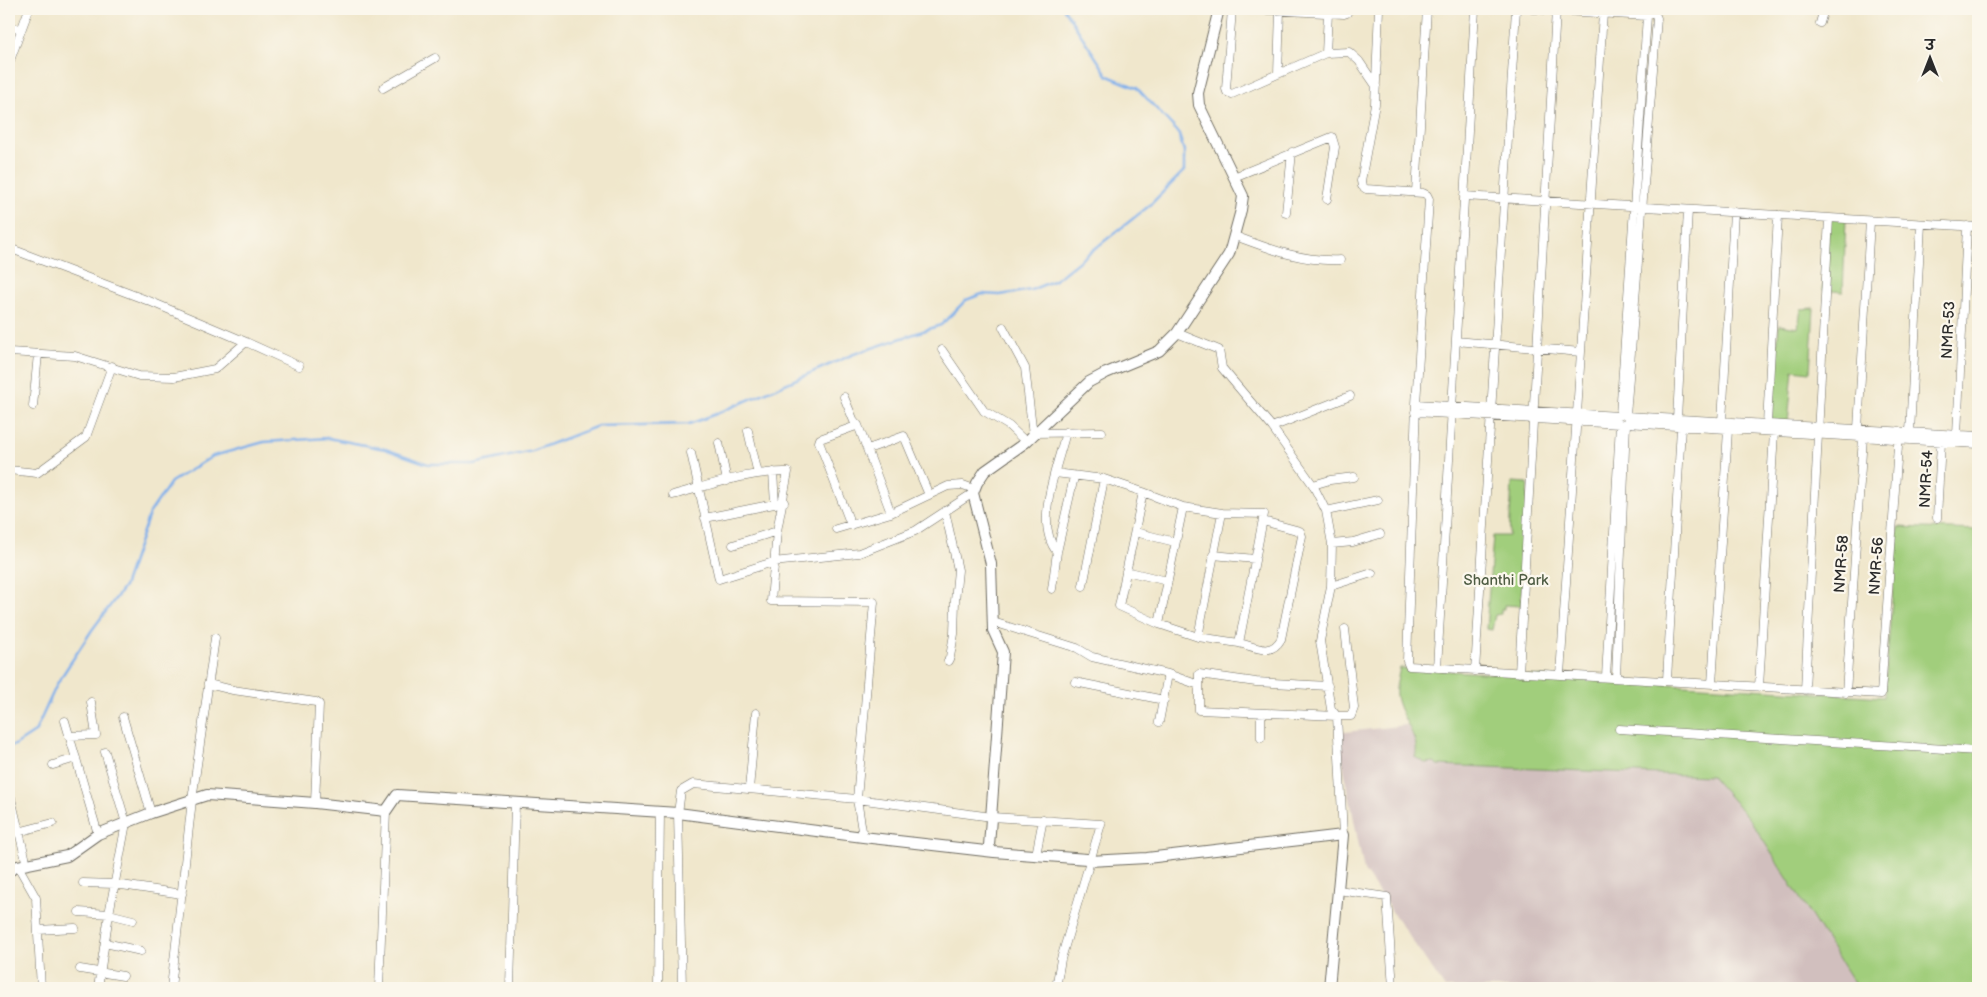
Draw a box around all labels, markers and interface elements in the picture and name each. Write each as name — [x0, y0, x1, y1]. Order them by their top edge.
north arrow — [1904, 32, 1954, 82]
text: उ — [1923, 37, 1936, 54]
street label: NMR-53 — [1937, 300, 1960, 360]
street label: NMR-54 — [1915, 449, 1938, 509]
street label: NMR-58 — [1830, 534, 1853, 593]
street label: NMR-56 — [1865, 536, 1888, 596]
park label: Shanthi Park — [1464, 571, 1549, 590]

